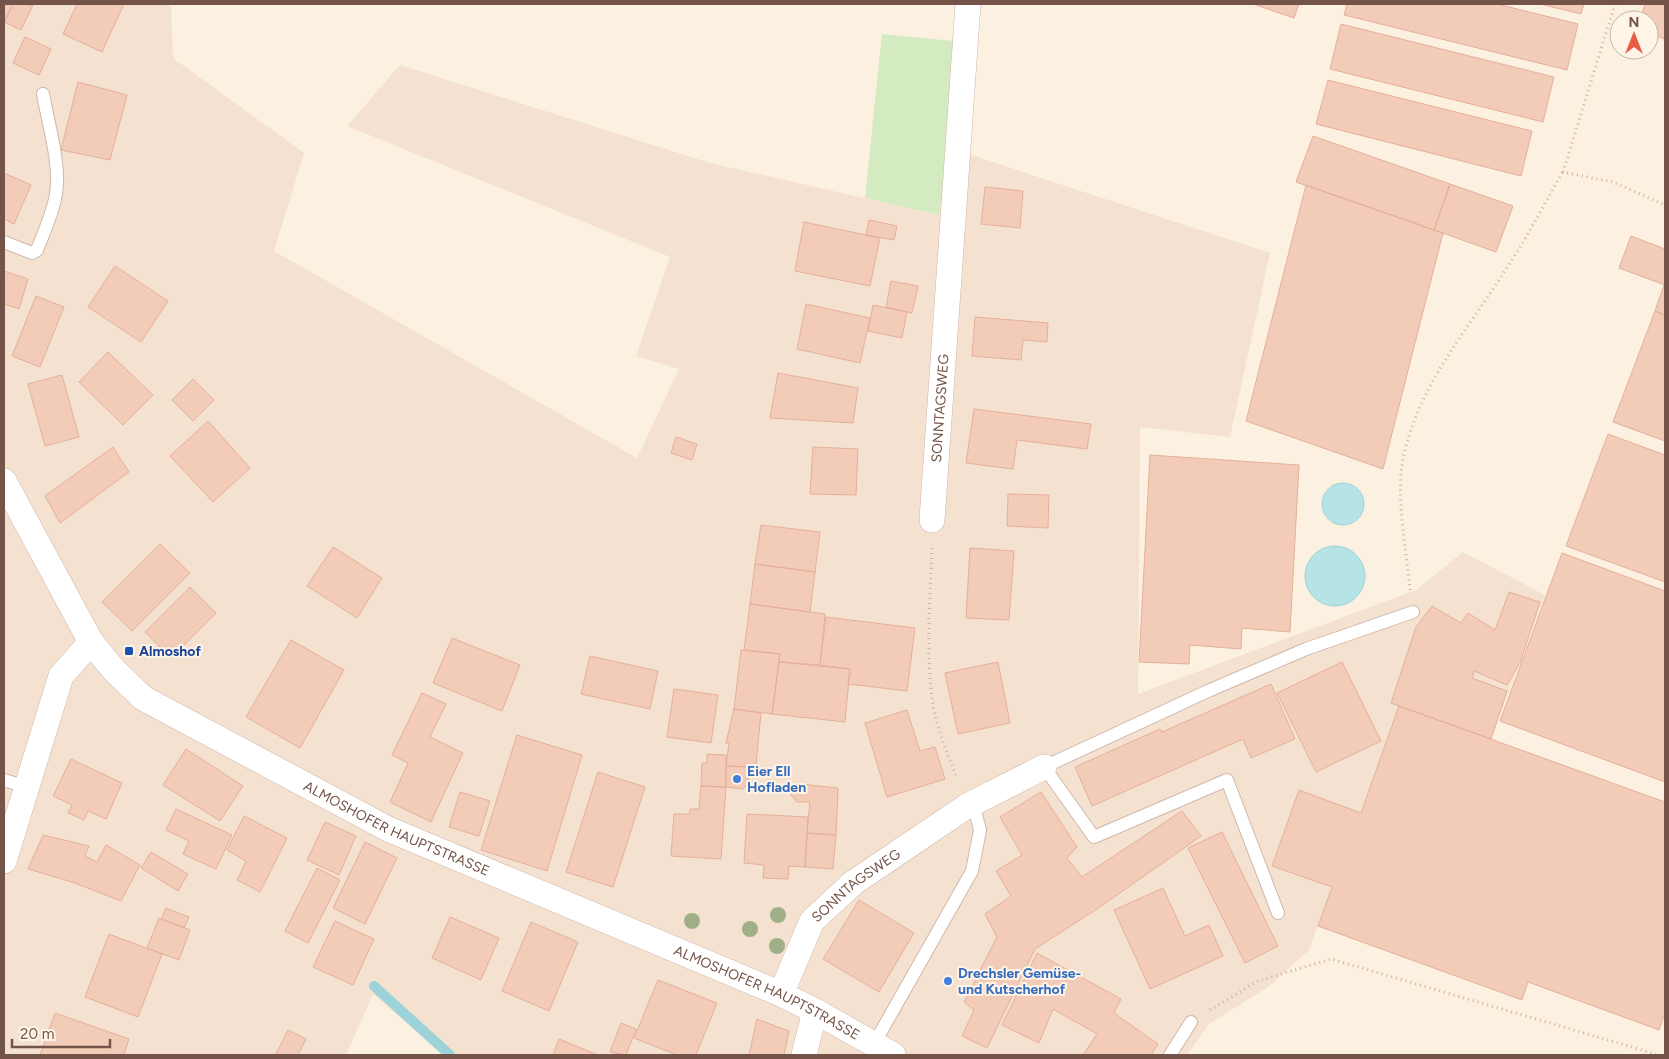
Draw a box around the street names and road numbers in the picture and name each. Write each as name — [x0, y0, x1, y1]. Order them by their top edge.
street label: SONNTAGSWEG — [928, 353, 952, 463]
street label: ALMOSHOFER HAUPTSTRASSE — [301, 777, 492, 879]
street label: SONNTAGSWEG — [808, 845, 904, 926]
street label: ALMOSHOFER HAUPTSTRASSE — [671, 942, 863, 1043]

